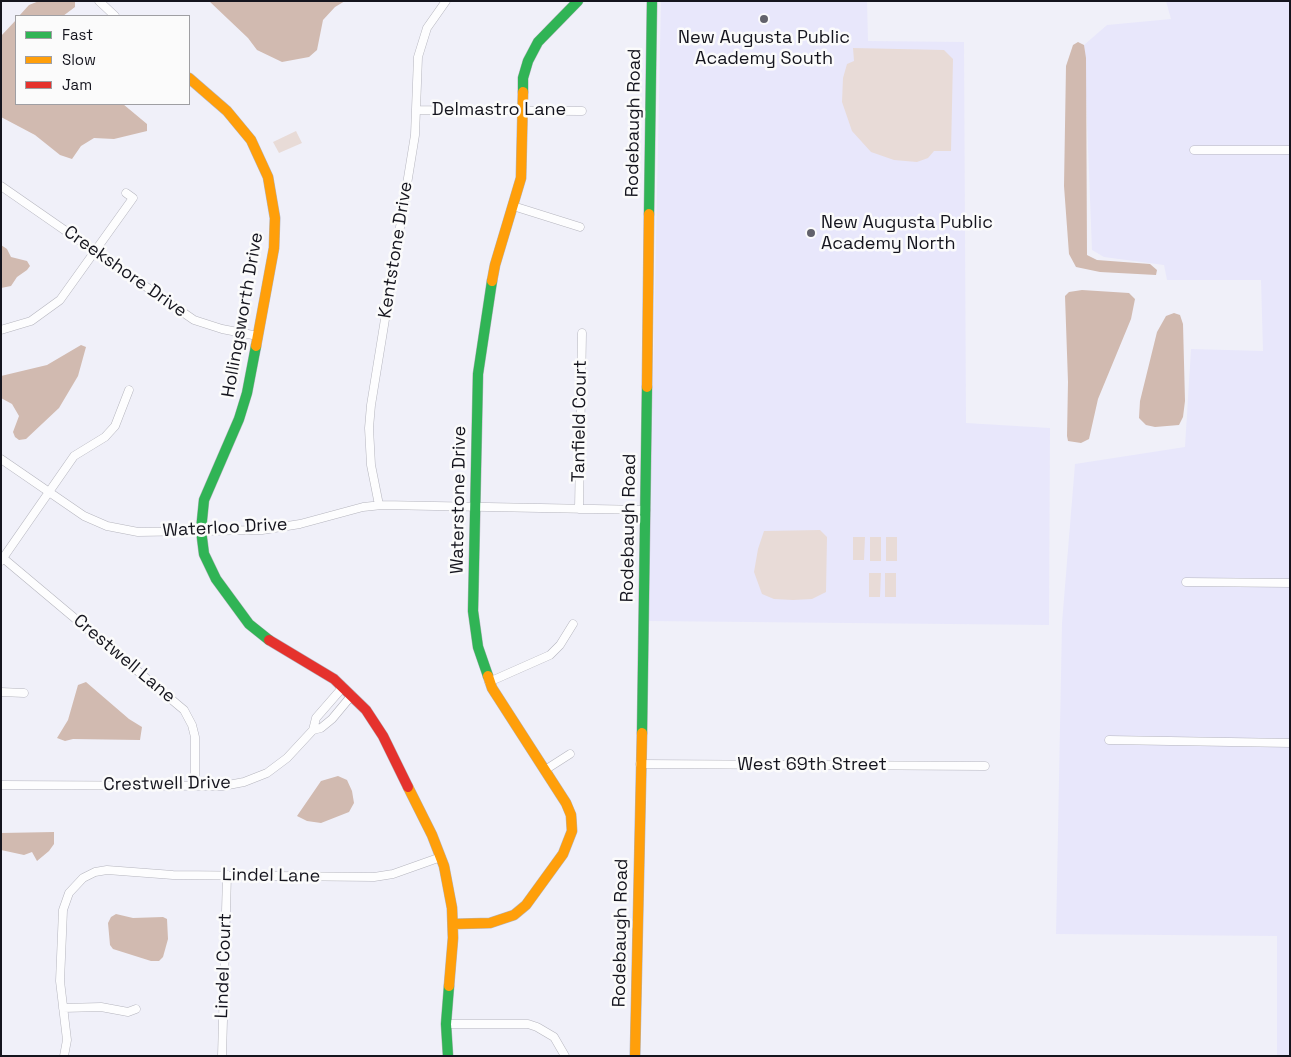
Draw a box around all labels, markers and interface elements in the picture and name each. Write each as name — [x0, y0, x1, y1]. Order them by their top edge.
marker: New Augusta Public Academy South — [758, 13, 770, 25]
legend — [15, 15, 190, 105]
text: Fast — [62, 25, 93, 44]
place label: New Augusta Public Academy South — [678, 27, 850, 70]
street label: Rodebaugh Road — [622, 48, 646, 198]
text: Slow — [62, 50, 96, 69]
text: Jam — [62, 75, 92, 94]
street label: Delmastro Lane — [432, 99, 566, 121]
street label: Kentstone Drive — [375, 180, 417, 320]
place label: New Augusta Public Academy North — [821, 212, 993, 254]
street label: Creekshore Drive — [59, 221, 191, 323]
marker: New Augusta Public Academy North — [805, 227, 817, 239]
street label: Hollingsworth Drive — [218, 231, 268, 399]
street label: Tanfield Court — [568, 360, 592, 482]
street label: Waterstone Drive — [447, 426, 471, 574]
street label: Rodebaugh Road — [617, 453, 641, 603]
street label: Waterloo Drive — [162, 514, 288, 542]
street label: Crestwell Lane — [69, 610, 179, 708]
street label: West 69th Street — [737, 754, 887, 776]
street label: Crestwell Drive — [103, 772, 231, 796]
street label: Rodebaugh Road — [609, 858, 633, 1008]
street label: Lindel Lane — [222, 864, 320, 888]
street label: Lindel Court — [211, 913, 237, 1019]

